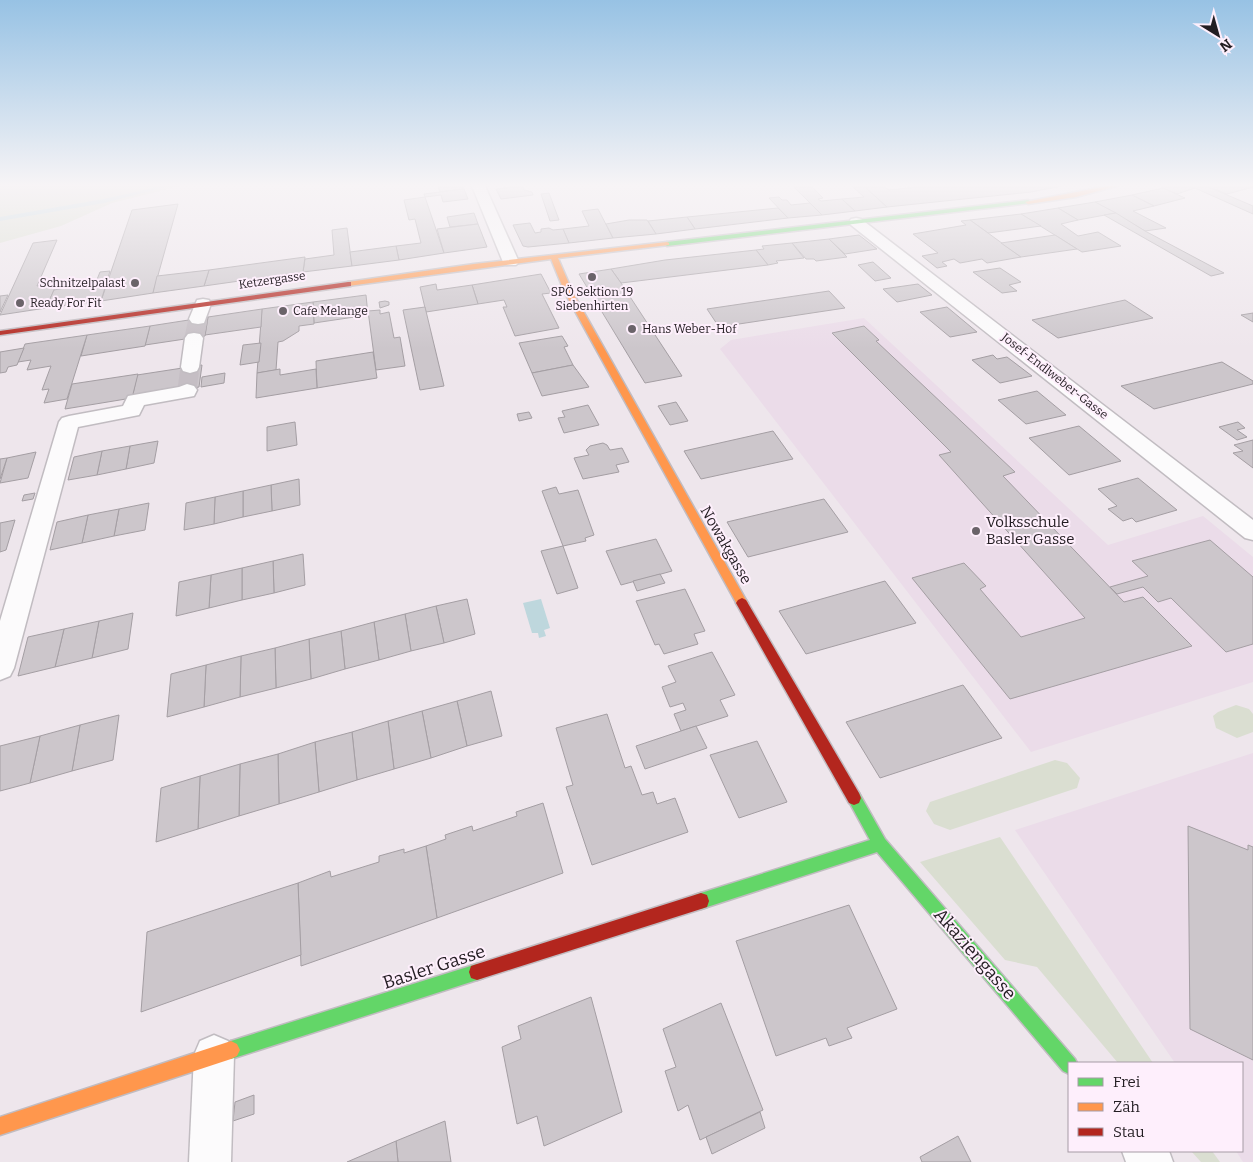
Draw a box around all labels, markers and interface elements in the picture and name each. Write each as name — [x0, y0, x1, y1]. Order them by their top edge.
north arrow — [1193, 10, 1243, 60]
text: N — [1216, 35, 1235, 55]
street label: Ketzergasse — [238, 268, 306, 292]
marker: SPÖ Sektion 19 Siebenhirten — [586, 271, 598, 283]
place label: Schnitzelpalast — [40, 276, 126, 290]
marker: Schnitzelpalast — [129, 277, 141, 289]
place label: SPÖ Sektion 19 Siebenhirten — [551, 284, 633, 313]
place label: Ready For Fit — [30, 296, 102, 310]
marker: Ready For Fit — [14, 297, 26, 309]
place label: Cafe Melange — [293, 304, 368, 318]
marker: Cafe Melange — [277, 305, 289, 317]
place label: Hans Weber-Hof — [642, 322, 737, 336]
marker: Hans Weber-Hof — [626, 323, 638, 335]
street label: Josef-Endlweber-Gasse — [998, 329, 1111, 422]
street label: Nowakgasse — [696, 503, 756, 587]
place label: Volksschule Basler Gasse — [986, 513, 1074, 548]
marker: Volksschule Basler Gasse — [970, 525, 982, 537]
street label: Akaziengasse — [929, 904, 1021, 1004]
street label: Basler Gasse — [380, 940, 488, 994]
legend — [1068, 1062, 1243, 1152]
text: Frei — [1113, 1073, 1141, 1091]
text: Zäh — [1113, 1098, 1140, 1116]
text: Stau — [1113, 1123, 1145, 1141]

